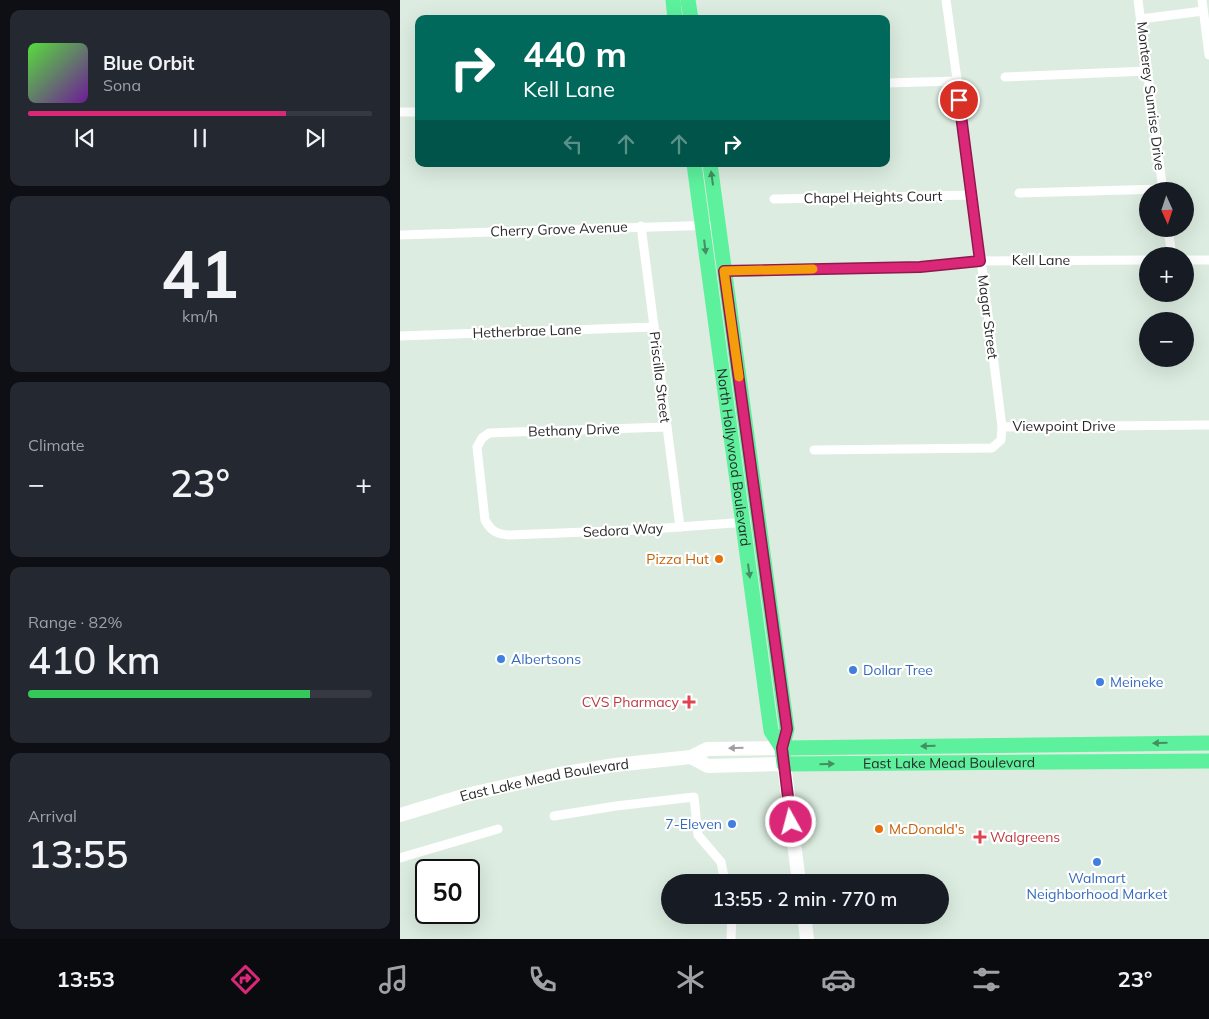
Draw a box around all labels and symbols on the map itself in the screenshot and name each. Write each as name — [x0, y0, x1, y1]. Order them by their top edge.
street label: Monterey Sunrise Drive — [1133, 21, 1169, 171]
pin — [938, 79, 980, 121]
one-way arrow — [708, 170, 716, 186]
north arrow — [1139, 182, 1194, 238]
street label: Chapel Heights Court — [804, 187, 942, 207]
street label: Cherry Grove Avenue — [490, 218, 628, 240]
one-way arrow — [701, 239, 709, 255]
street label: Kell Lane — [1012, 251, 1070, 269]
street label: Magar Street — [974, 274, 1002, 360]
street label: Hetherbrae Lane — [472, 320, 582, 342]
street label: Priscilla Street — [645, 330, 675, 424]
street label: North Hollywood Boulevard — [713, 367, 755, 547]
street label: Viewpoint Drive — [1012, 417, 1116, 435]
street label: Bethany Drive — [528, 419, 620, 441]
street label: Sedora Way — [582, 519, 664, 541]
place label: Pizza Hut — [646, 550, 709, 568]
marker: Pizza Hut — [713, 553, 725, 565]
one-way arrow — [745, 563, 753, 579]
place label: Albertsons — [511, 650, 581, 668]
marker: Albertsons — [495, 653, 507, 665]
place label: Dollar Tree — [863, 661, 933, 679]
marker: Dollar Tree — [847, 664, 859, 676]
place label: Meineke — [1110, 673, 1163, 691]
marker: Meineke — [1094, 676, 1106, 688]
place label: CVS Pharmacy — [582, 693, 680, 711]
marker: CVS Pharmacy — [683, 696, 695, 708]
one-way arrow — [1152, 739, 1168, 747]
one-way arrow — [920, 742, 936, 750]
one-way arrow — [727, 745, 743, 753]
street label: East Lake Mead Boulevard — [863, 753, 1035, 772]
street label: East Lake Mead Boulevard — [458, 755, 630, 805]
one-way arrow — [819, 760, 835, 768]
position arrow — [764, 795, 816, 847]
place label: 7-Eleven — [665, 815, 722, 833]
marker: 7-Eleven — [726, 818, 738, 830]
place label: McDonald's — [889, 820, 965, 838]
marker: McDonald's — [873, 823, 885, 835]
place label: Walgreens — [990, 828, 1060, 846]
marker: Walgreens — [974, 831, 986, 843]
marker: Walmart Neighborhood Market — [1091, 856, 1103, 868]
speed limit sign: 50 — [415, 859, 480, 924]
place label: Walmart Neighborhood Market — [1027, 869, 1168, 903]

